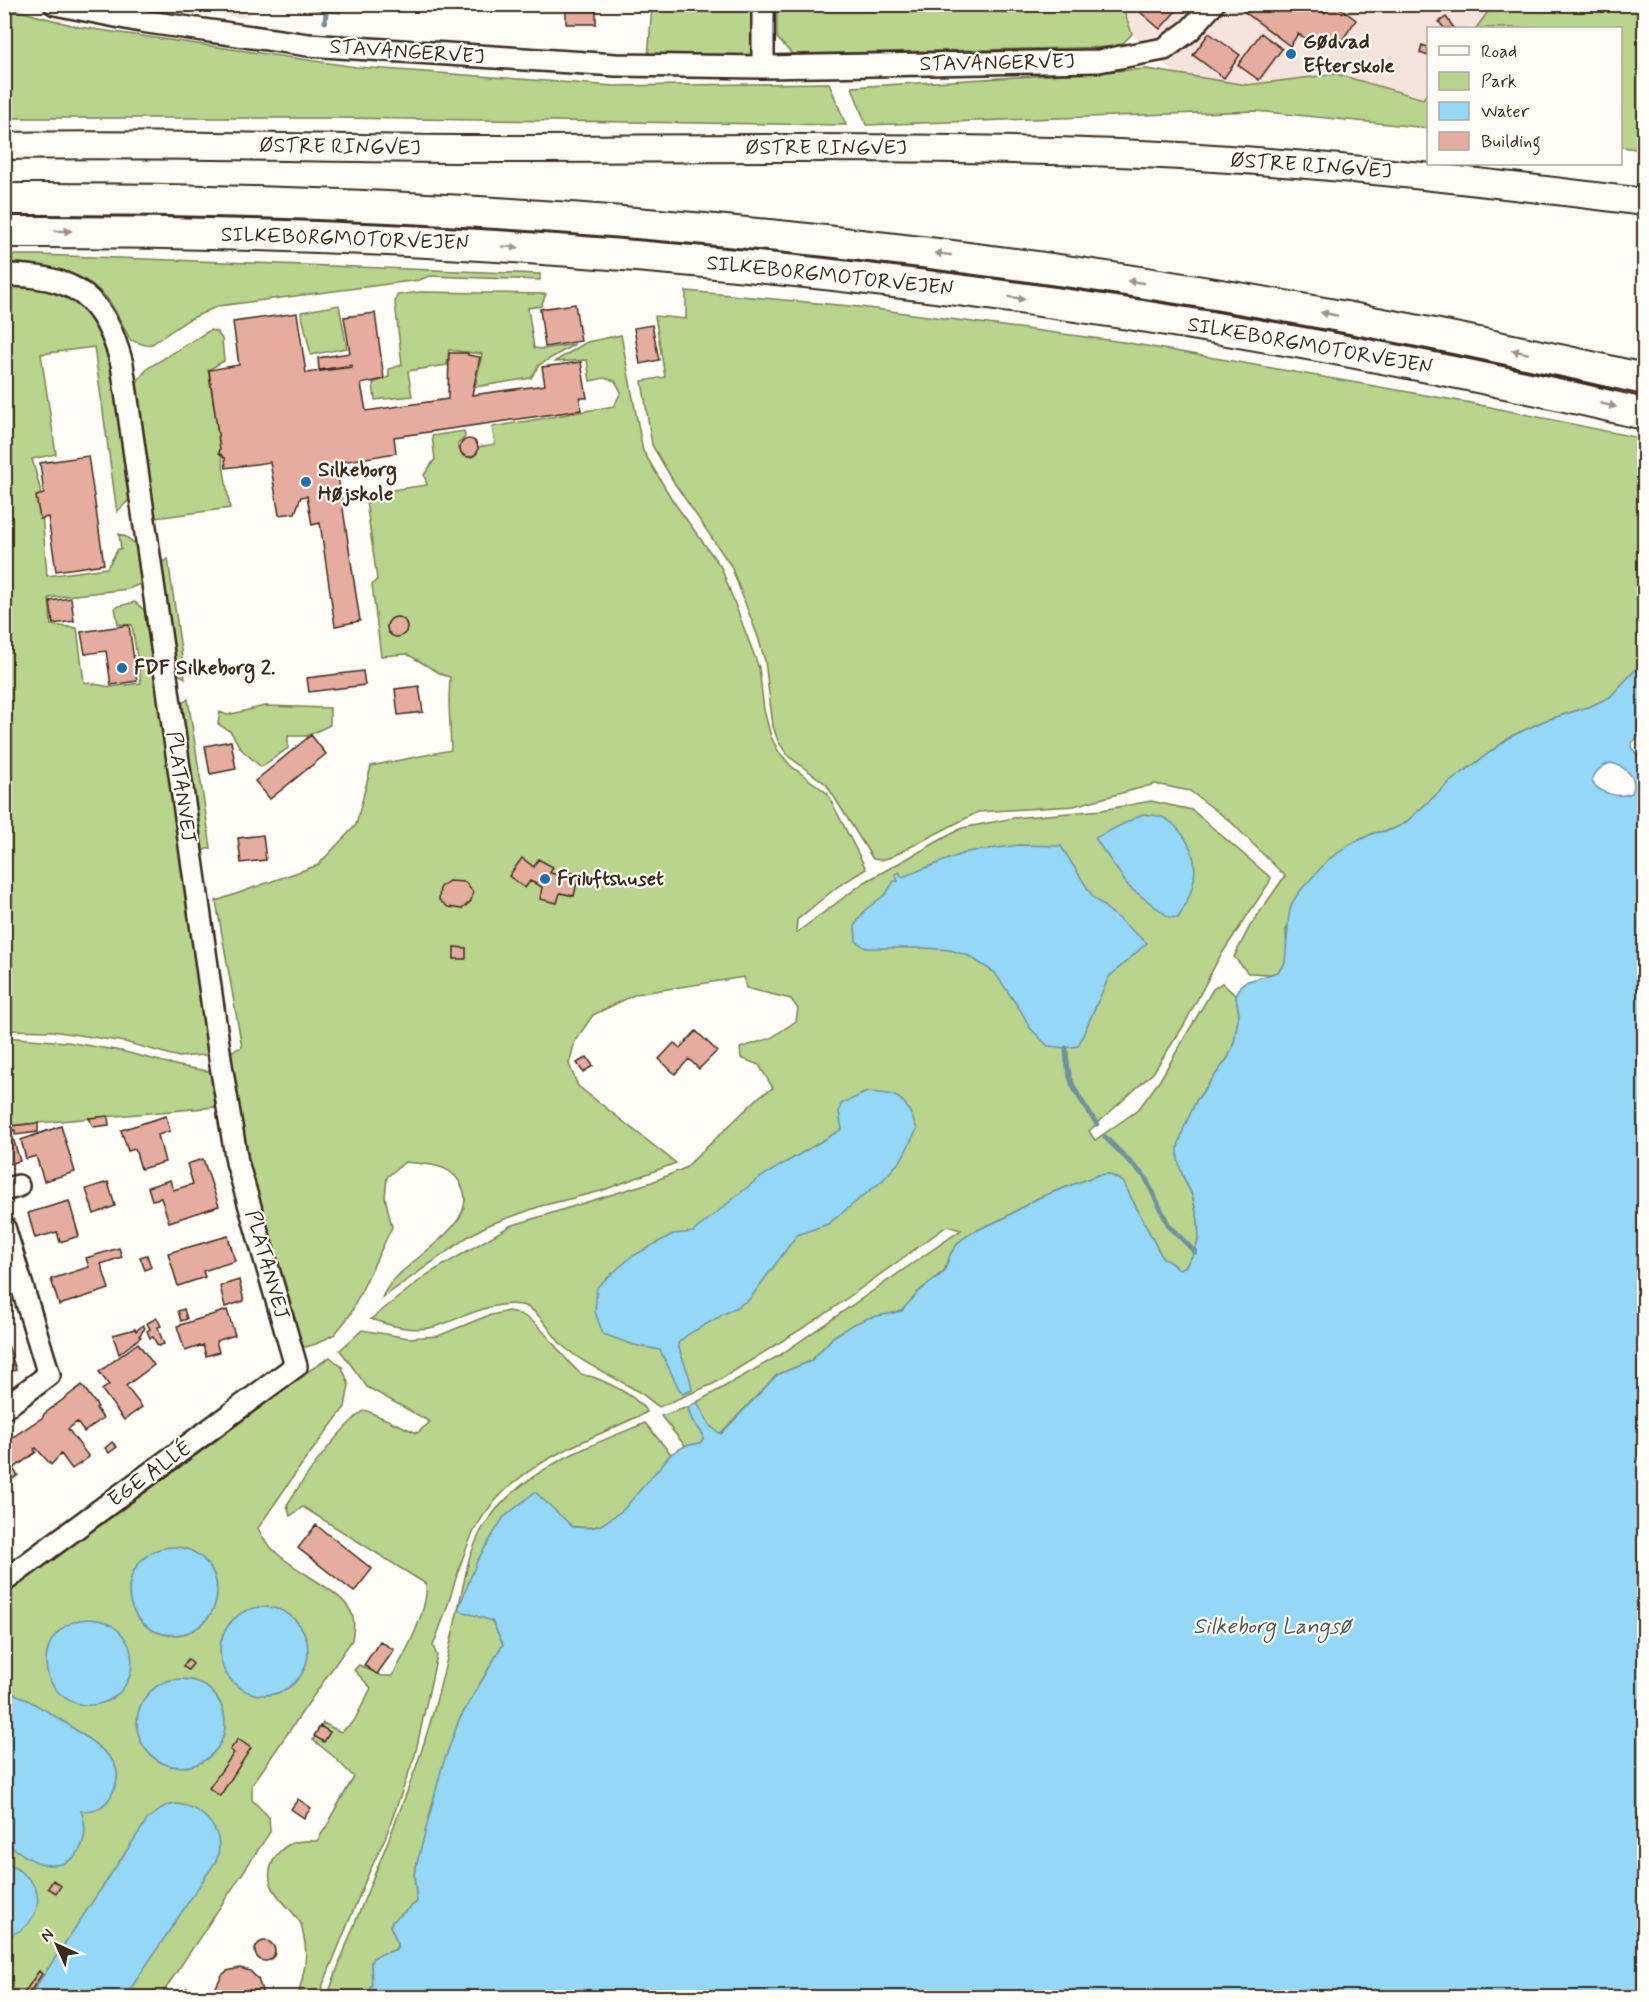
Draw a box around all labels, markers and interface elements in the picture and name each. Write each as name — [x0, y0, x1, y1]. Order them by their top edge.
legend — [1427, 27, 1622, 165]
place label: Gødvad Efterskole — [1303, 28, 1395, 80]
street label: STAVANGERVEJ — [329, 33, 485, 71]
text: Road — [1481, 40, 1517, 64]
marker: Gødvad Efterskole — [1284, 47, 1298, 61]
street label: STAVANGERVEJ — [919, 48, 1075, 78]
text: Park — [1481, 70, 1517, 94]
text: Water — [1481, 100, 1530, 124]
text: Building — [1481, 130, 1541, 156]
street label: ØSTRE RINGVEJ — [259, 132, 421, 162]
street label: ØSTRE RINGVEJ — [745, 134, 907, 162]
street label: ØSTRE RINGVEJ — [1230, 146, 1392, 186]
street label: SILKEBORGMOTORVEJEN — [220, 221, 470, 257]
one-way arrow — [53, 226, 72, 236]
one-way arrow — [500, 242, 519, 251]
street label: SILKEBORGMOTORVEJEN — [705, 249, 955, 303]
one-way arrow — [934, 249, 953, 259]
one-way arrow — [1127, 278, 1146, 287]
one-way arrow — [1008, 293, 1027, 303]
one-way arrow — [1319, 309, 1338, 318]
street label: SILKEBORGMOTORVEJEN — [1185, 311, 1435, 381]
one-way arrow — [1510, 347, 1529, 356]
one-way arrow — [1598, 400, 1617, 410]
place label: Silkeborg Højskole — [318, 456, 397, 508]
marker: Silkeborg Højskole — [299, 475, 313, 489]
place label: FDF Silkeborg 2. — [134, 654, 275, 684]
marker: FDF Silkeborg 2. — [115, 661, 129, 675]
street label: PLATANVEJ — [159, 729, 203, 845]
place label: Friluftshuset — [557, 865, 664, 893]
marker: Friluftshuset — [538, 872, 552, 886]
street label: PLATANVEJ — [238, 1207, 296, 1323]
street label: EGE ALLÉ — [103, 1434, 197, 1514]
water label: Silkeborg Langsø — [1193, 1613, 1354, 1643]
north arrow — [27, 1915, 87, 1975]
text: N — [36, 1924, 59, 1947]

